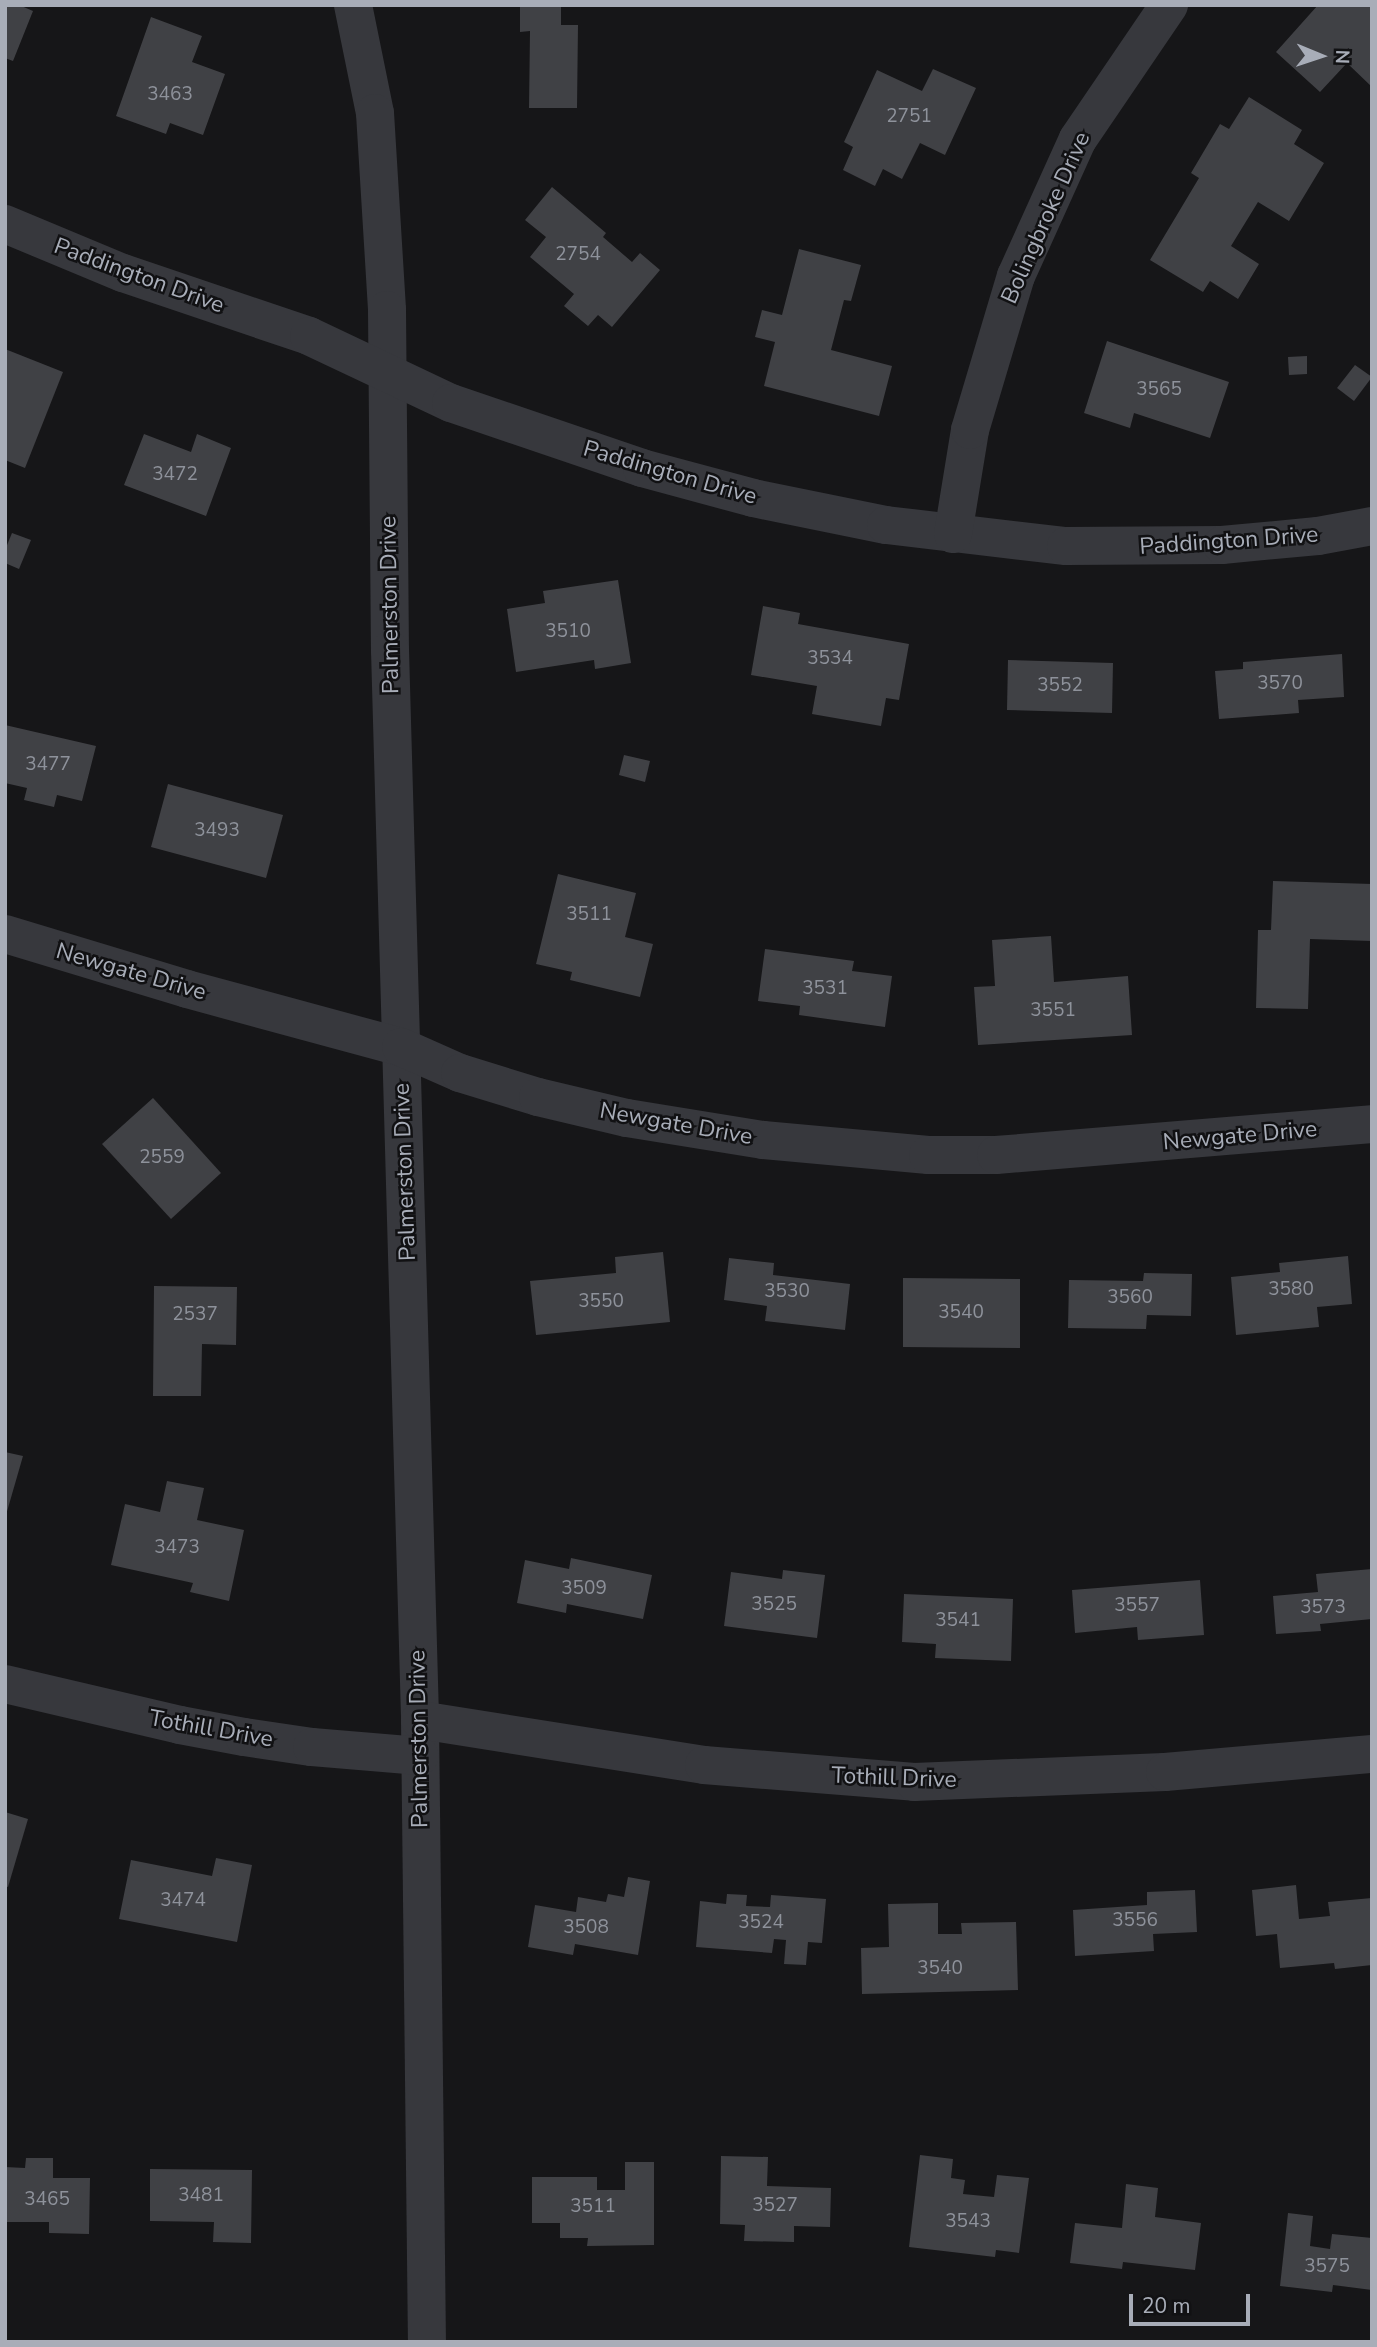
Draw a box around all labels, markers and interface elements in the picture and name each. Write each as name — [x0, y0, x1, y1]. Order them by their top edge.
north arrow — [1286, 21, 1356, 91]
text: N — [1329, 49, 1355, 64]
house number: 3463 — [147, 84, 193, 106]
house number: 2751 — [886, 106, 932, 128]
street label: Bolingbroke Drive — [996, 128, 1096, 308]
street label: Paddington Drive — [50, 232, 228, 320]
house number: 2754 — [555, 244, 601, 266]
house number: 3565 — [1136, 379, 1182, 401]
street label: Paddington Drive — [580, 435, 760, 511]
house number: 3472 — [152, 464, 198, 486]
street label: Palmerston Drive — [375, 516, 405, 694]
street label: Paddington Drive — [1139, 521, 1319, 561]
house number: 3510 — [545, 621, 591, 643]
house number: 3534 — [807, 648, 853, 670]
house number: 3570 — [1257, 673, 1303, 695]
house number: 3552 — [1037, 675, 1083, 697]
house number: 3477 — [25, 754, 71, 776]
house number: 3493 — [194, 820, 240, 842]
house number: 3511 — [566, 904, 612, 926]
street label: Newgate Drive — [53, 937, 209, 1007]
house number: 3531 — [802, 978, 848, 1000]
house number: 3551 — [1030, 1000, 1076, 1022]
street label: Palmerston Drive — [388, 1082, 422, 1262]
street label: Newgate Drive — [597, 1097, 755, 1151]
street label: Newgate Drive — [1162, 1116, 1318, 1156]
house number: 2559 — [139, 1147, 185, 1169]
house number: 3580 — [1268, 1279, 1314, 1301]
house number: 3530 — [764, 1281, 810, 1303]
house number: 3560 — [1107, 1287, 1153, 1309]
house number: 3550 — [578, 1291, 624, 1313]
house number: 3540 — [938, 1302, 984, 1324]
house number: 2537 — [172, 1304, 218, 1326]
house number: 3473 — [154, 1537, 200, 1559]
house number: 3509 — [561, 1578, 607, 1600]
house number: 3525 — [751, 1594, 797, 1616]
house number: 3557 — [1114, 1595, 1160, 1617]
house number: 3573 — [1300, 1597, 1346, 1619]
house number: 3541 — [935, 1610, 981, 1632]
street label: Palmerston Drive — [404, 1650, 434, 1828]
street label: Tothill Drive — [147, 1705, 275, 1753]
street label: Tothill Drive — [831, 1762, 957, 1794]
house number: 3474 — [160, 1890, 206, 1912]
house number: 3556 — [1112, 1910, 1158, 1932]
house number: 3524 — [738, 1912, 784, 1934]
house number: 3508 — [563, 1917, 609, 1939]
house number: 3540 — [917, 1958, 963, 1980]
house number: 3481 — [178, 2185, 224, 2207]
house number: 3465 — [24, 2189, 70, 2211]
house number: 3527 — [752, 2195, 798, 2217]
house number: 3511 — [570, 2196, 616, 2218]
house number: 3543 — [945, 2211, 991, 2233]
house number: 3575 — [1304, 2256, 1350, 2278]
scale bar — [1132, 2280, 1253, 2324]
text: 20 m — [1142, 2292, 1191, 2320]

